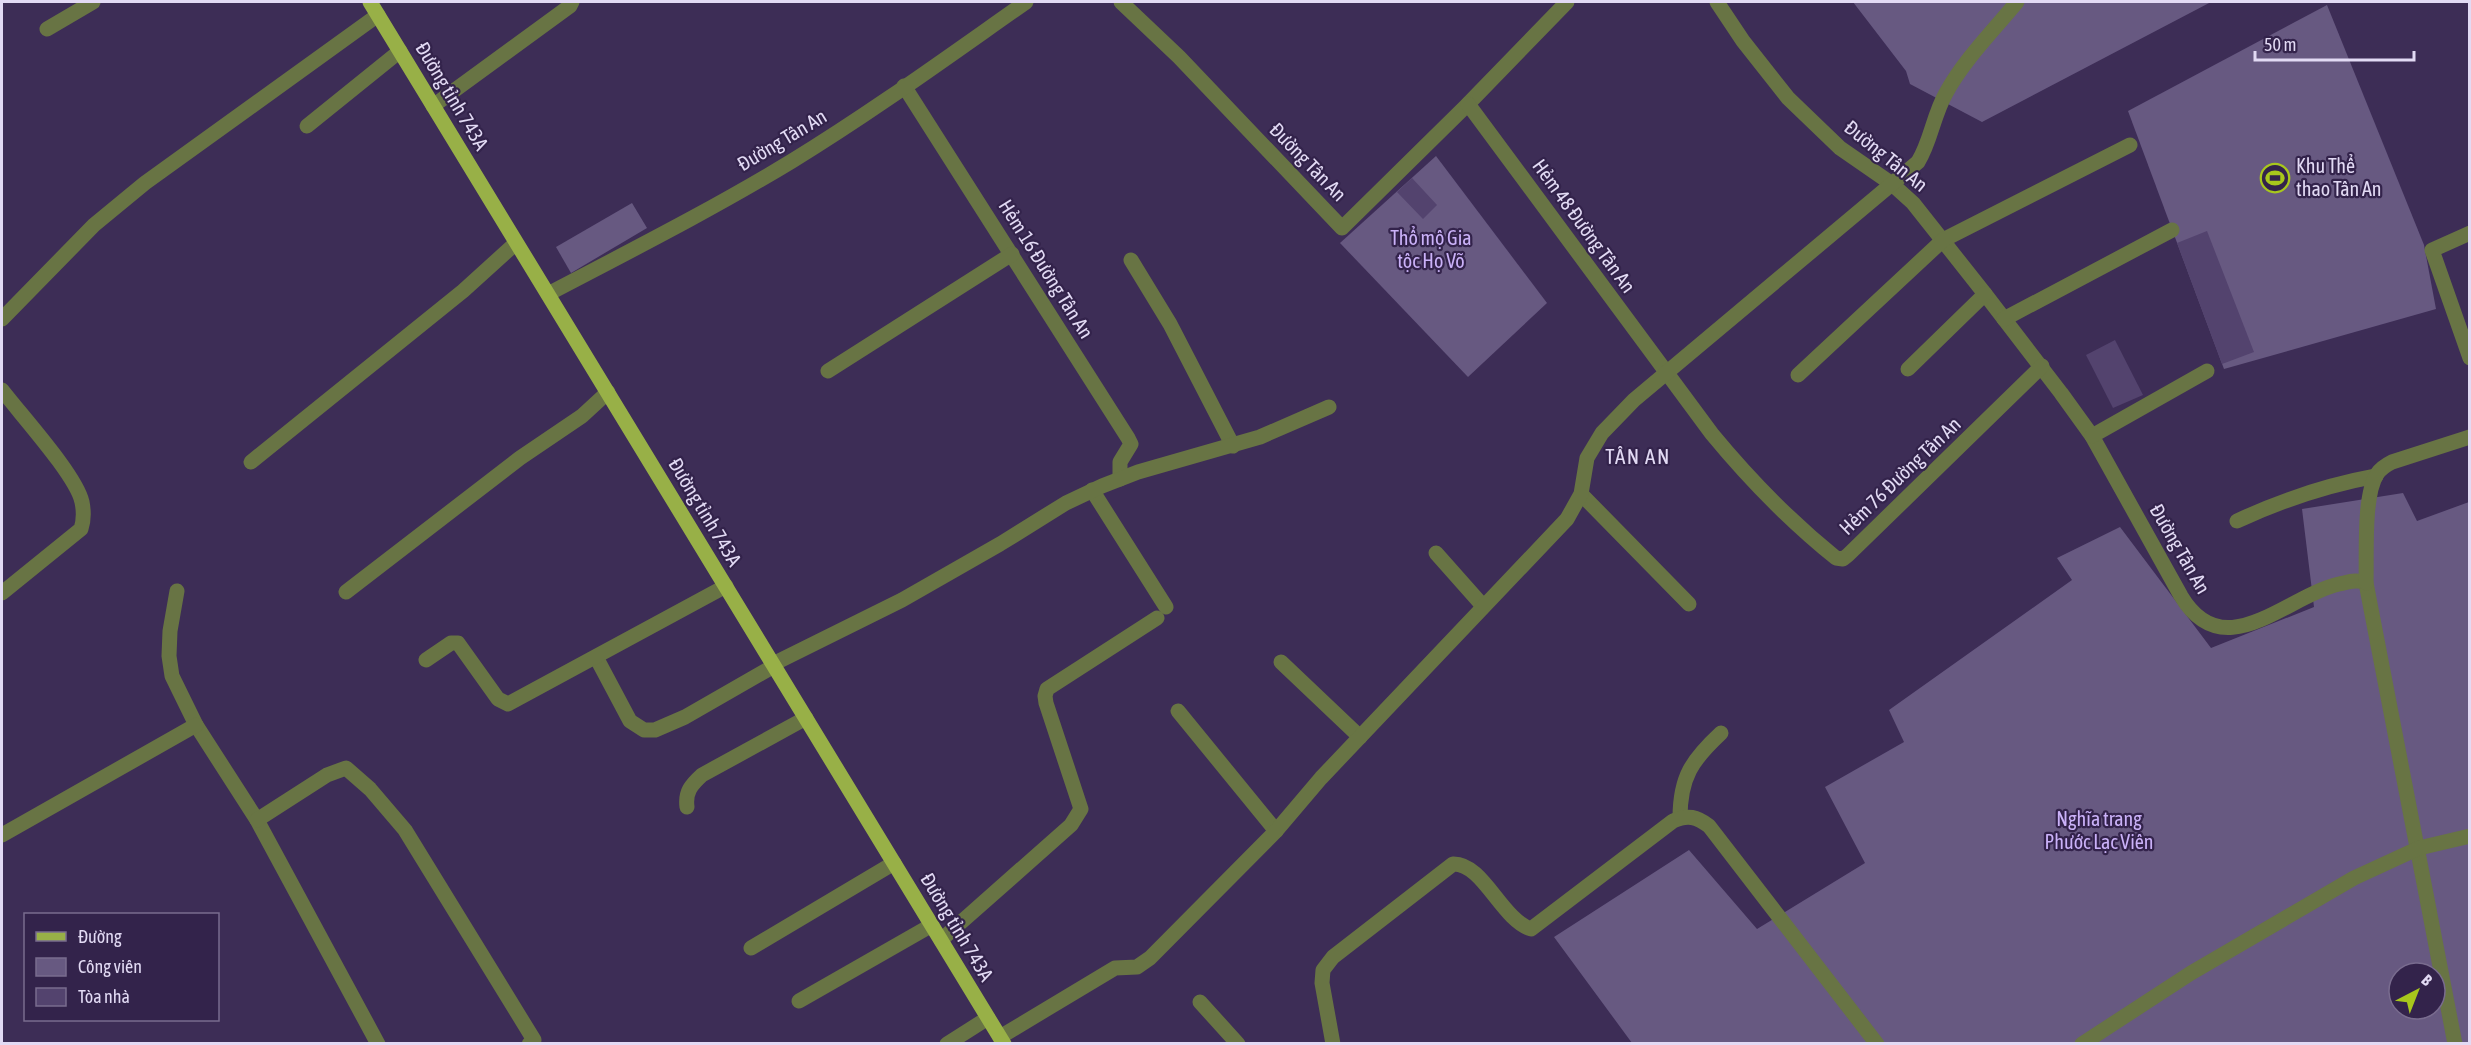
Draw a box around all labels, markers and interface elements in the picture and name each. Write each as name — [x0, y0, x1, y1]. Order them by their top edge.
scale bar — [2255, 24, 2414, 62]
text: 50 m — [2264, 34, 2296, 55]
street label: Đường tỉnh 743A — [411, 38, 494, 154]
street label: Đường Tân An — [733, 104, 830, 175]
street label: Đường Tân An — [1840, 115, 1932, 196]
street label: Đường Tân An — [1265, 118, 1351, 206]
place label: Khu Thể thao Tân An — [2296, 154, 2382, 200]
street label: Hẻm 48 Đường Tân An — [1528, 155, 1641, 297]
sports icon: Khu Thể thao Tân An — [2259, 162, 2291, 194]
street label: Hẻm 16 Đường Tân An — [994, 195, 1098, 342]
park label: Thổ mộ Gia tộc Họ Võ — [1390, 226, 1472, 272]
street label: Hẻm 76 Đường Tân An — [1834, 412, 1965, 539]
district label: TÂN AN — [1605, 444, 1671, 468]
street label: Đường tỉnh 743A — [664, 454, 747, 570]
street label: Đường Tân An — [2145, 500, 2215, 598]
park label: Nghĩa trang Phước Lạc Viên — [2044, 807, 2154, 853]
street label: Đường tỉnh 743A — [916, 869, 999, 985]
legend — [24, 913, 219, 1021]
text: Đường — [78, 926, 122, 947]
text: Công viên — [78, 956, 142, 977]
north arrow — [2387, 961, 2447, 1021]
text: B — [2418, 971, 2436, 989]
text: Tòa nhà — [78, 986, 130, 1007]

